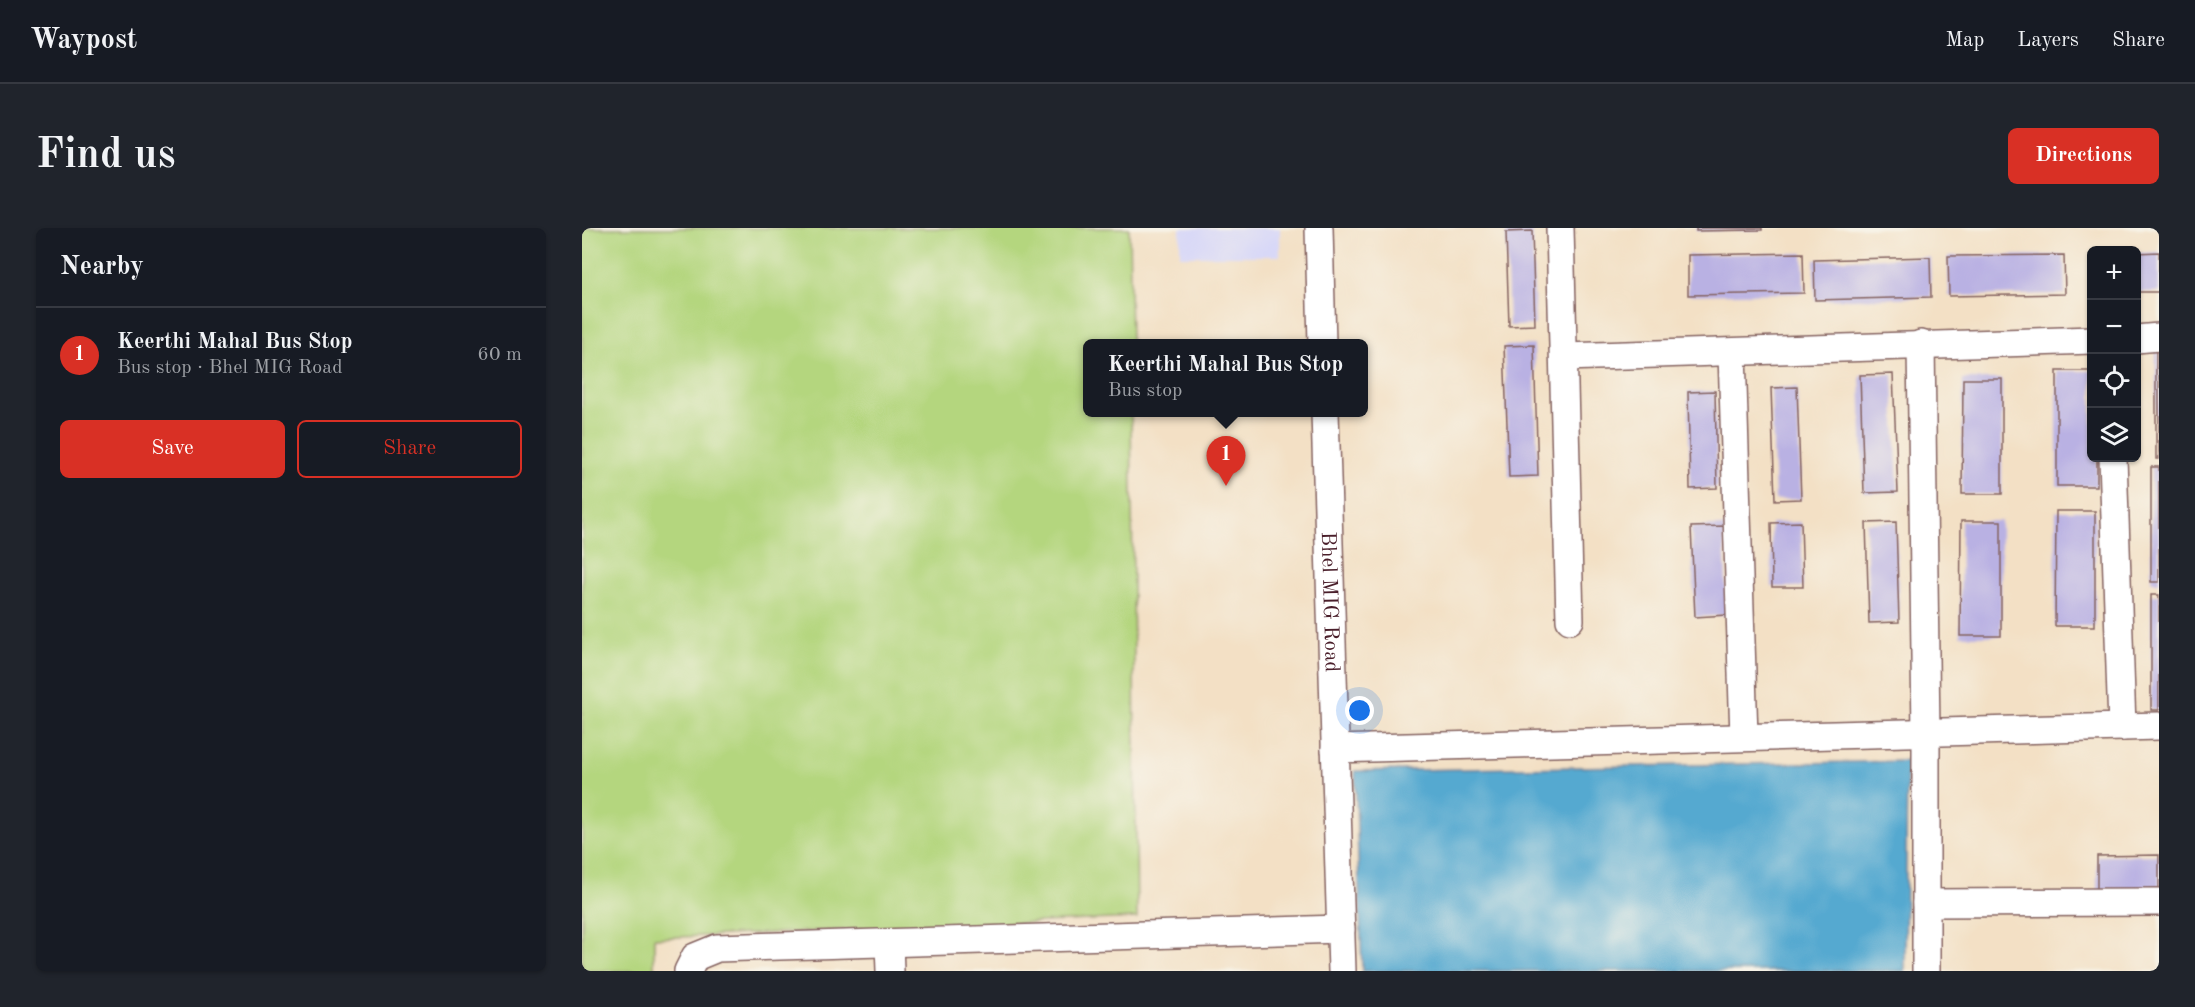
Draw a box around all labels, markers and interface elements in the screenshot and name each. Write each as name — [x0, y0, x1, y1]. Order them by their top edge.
text: Waypost — [30, 27, 137, 55]
text: Map — [1945, 30, 1984, 51]
text: Layers — [2017, 30, 2079, 51]
text: Share — [2112, 30, 2165, 51]
button: Directions — [2008, 128, 2159, 184]
text: Find us — [36, 135, 175, 177]
map controls — [2087, 246, 2141, 462]
button: + — [2087, 246, 2141, 300]
text: Nearby — [60, 254, 144, 280]
button: − — [2087, 300, 2141, 354]
text: Keerthi Mahal Bus Stop — [117, 331, 353, 353]
popup — [1083, 339, 1368, 417]
text: 1 — [74, 345, 85, 365]
text: 60 m — [477, 345, 522, 365]
text: Keerthi Mahal Bus Stop — [1108, 354, 1343, 376]
button: locate — [2087, 354, 2141, 408]
text: Bus stop · Bhel MIG Road — [117, 358, 343, 378]
text: Bus stop — [1108, 381, 1182, 401]
button: layers — [2087, 408, 2141, 462]
button: Save — [60, 420, 285, 478]
button: Share — [297, 420, 522, 478]
pin: 1 — [1206, 436, 1246, 486]
street label: Bhel MIG Road — [1317, 531, 1342, 673]
your location — [1345, 696, 1374, 725]

